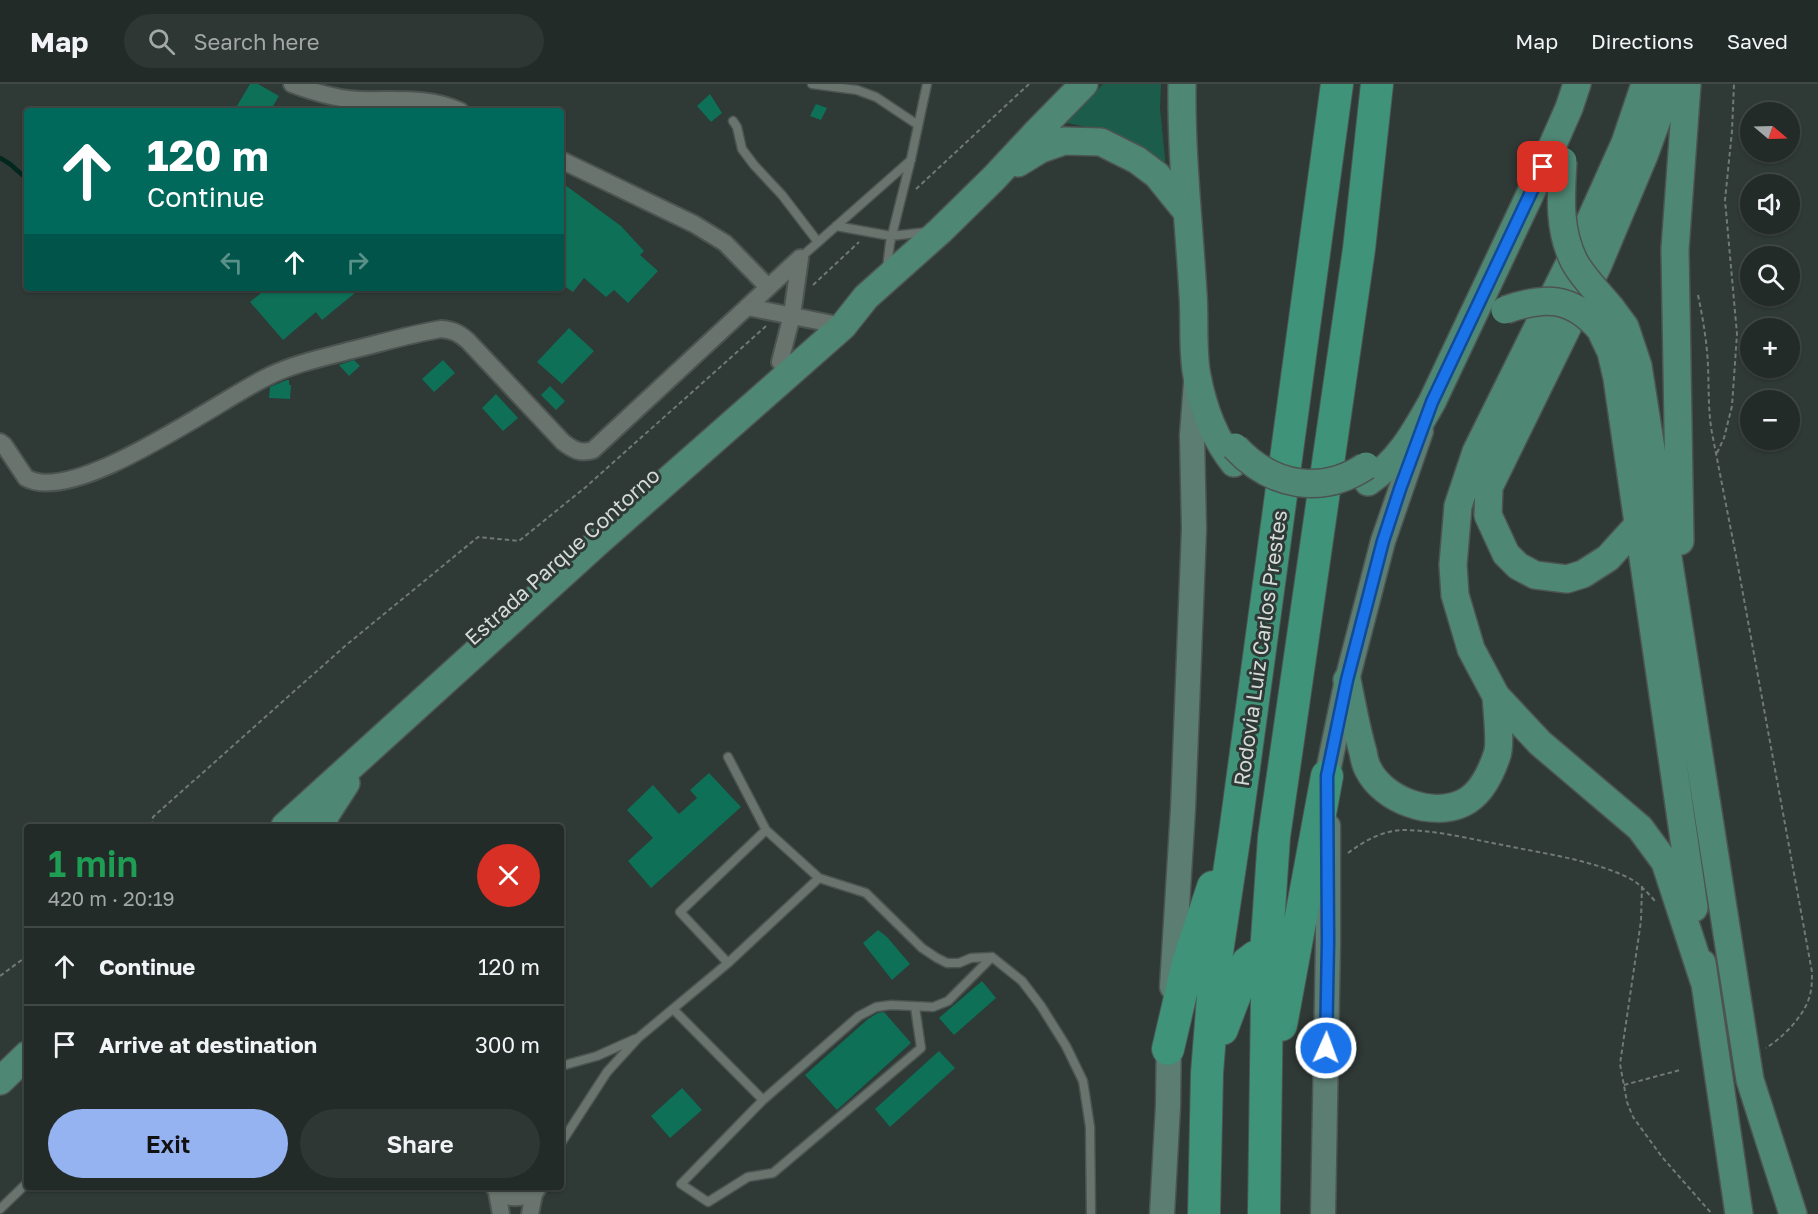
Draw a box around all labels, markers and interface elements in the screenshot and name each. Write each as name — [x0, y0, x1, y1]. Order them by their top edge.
search box — [124, 14, 544, 68]
text: Map — [30, 25, 88, 58]
icon: search — [145, 25, 178, 58]
text: Search here — [193, 28, 319, 55]
text: Map — [1515, 28, 1558, 54]
text: Directions — [1591, 28, 1694, 54]
text: Saved — [1727, 28, 1788, 54]
north arrow — [1740, 102, 1800, 162]
map controls — [1740, 102, 1800, 450]
text: 120 m — [147, 130, 269, 180]
icon: ahead — [48, 132, 126, 210]
pin — [1517, 141, 1568, 192]
icon: arrive — [1526, 150, 1559, 183]
button: sound — [1740, 174, 1800, 234]
text: Continue — [147, 181, 265, 213]
icon: left — [215, 246, 248, 279]
icon: ahead — [278, 246, 311, 279]
icon: right — [341, 246, 374, 279]
button: search — [1740, 246, 1800, 306]
button: + — [1740, 318, 1800, 378]
button: − — [1740, 390, 1800, 450]
street label: Estrada Parque Contorno — [459, 462, 665, 650]
street label: Rodovia Luiz Carlos Prestes — [1228, 508, 1292, 788]
text: 1 min — [48, 842, 138, 885]
button: close — [477, 844, 540, 907]
text: 420 m · 20:19 — [48, 886, 175, 910]
icon: ahead — [48, 950, 81, 983]
text: Continue — [99, 953, 195, 980]
text: 120 m — [478, 953, 540, 980]
position arrow — [1294, 1016, 1358, 1080]
icon: arrive — [48, 1028, 81, 1061]
text: Arrive at destination — [99, 1031, 317, 1058]
text: 300 m — [475, 1031, 540, 1058]
button: Exit — [48, 1109, 288, 1178]
button: Share — [300, 1109, 540, 1178]

